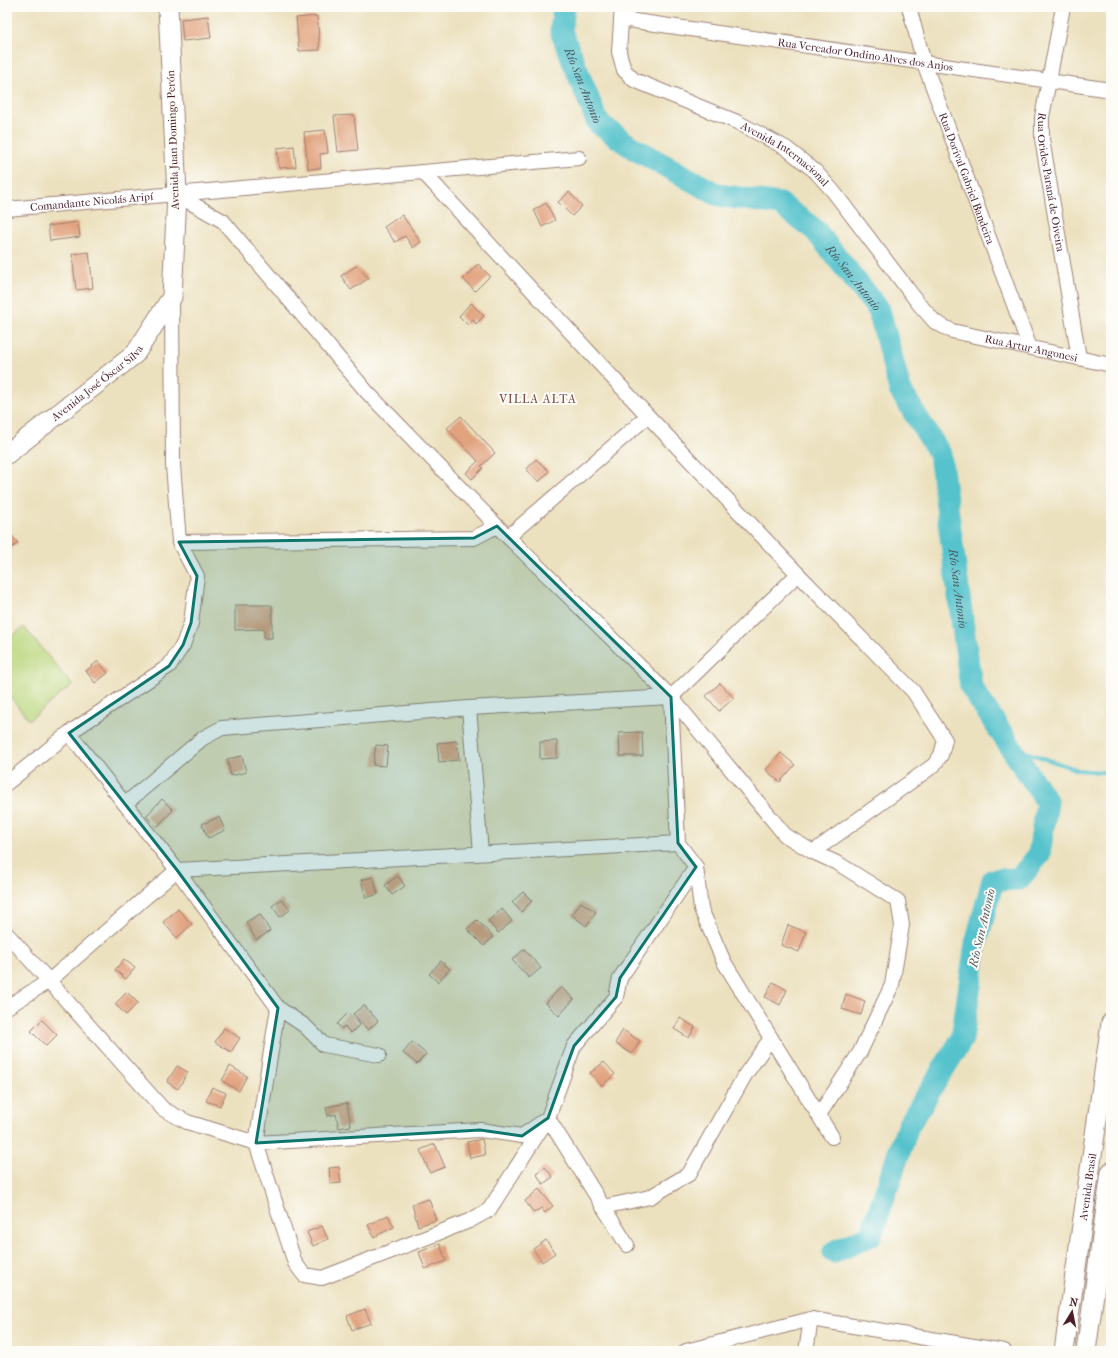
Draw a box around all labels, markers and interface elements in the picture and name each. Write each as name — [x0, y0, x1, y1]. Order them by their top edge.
street label: Rua Vereador Ondino Alves dos Anjos — [777, 35, 954, 74]
water label: Río San Antonio — [561, 45, 604, 125]
street label: Avenida Juan Domingo Perón — [164, 69, 182, 211]
street label: Rua Dorival Gabriel Bandeira — [936, 111, 998, 247]
street label: Rua Orides Paraná de Oiveira — [1035, 112, 1068, 254]
street label: Avenida Internacional — [738, 118, 832, 189]
street label: Comandante Nicolás Aripí — [30, 189, 154, 213]
water label: Río San Antonio — [822, 241, 884, 314]
street label: Rua Artur Angonesi — [984, 332, 1080, 364]
street label: Avenida José Óscar Silva — [48, 342, 146, 424]
district label: VILLA ALTA — [498, 392, 577, 406]
water label: Río San Antonio — [946, 547, 970, 629]
water label: Río San Antonio — [966, 887, 998, 970]
street label: Avenida Brasil — [1076, 1152, 1099, 1222]
north arrow — [1052, 1292, 1092, 1332]
text: N — [1068, 1296, 1080, 1310]

